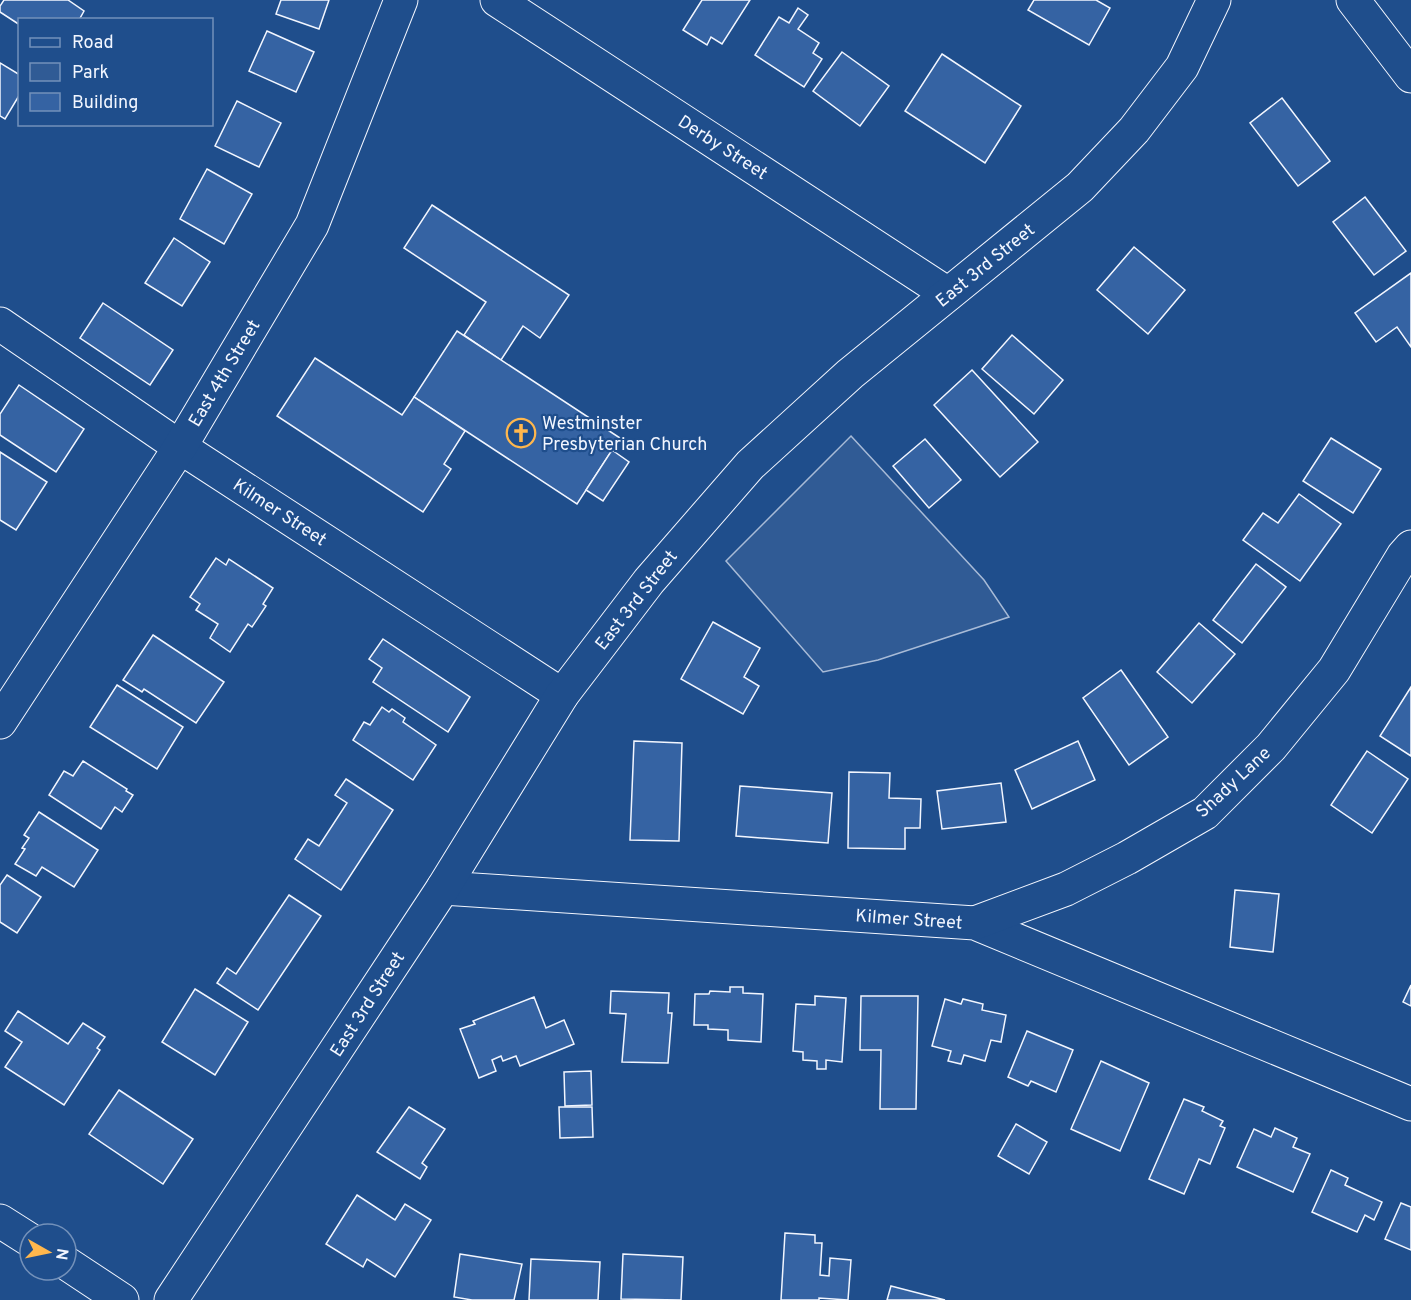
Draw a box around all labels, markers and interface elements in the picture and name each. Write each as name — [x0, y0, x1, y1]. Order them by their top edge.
legend — [18, 18, 213, 126]
text: Road — [72, 32, 114, 55]
text: Park — [72, 62, 109, 85]
text: Building — [72, 92, 138, 115]
street label: Derby Street — [673, 111, 771, 186]
street label: East 3rd Street — [932, 219, 1040, 313]
street label: East 4th Street — [184, 316, 266, 432]
place label: Westminster Presbyterian Church — [542, 413, 707, 457]
church icon: Westminster Presbyterian Church — [505, 417, 537, 449]
street label: Kilmer Street — [228, 474, 330, 552]
street label: East 3rd Street — [591, 546, 683, 656]
street label: Shady Lane — [1192, 742, 1276, 824]
street label: Kilmer Street — [855, 905, 963, 936]
street label: East 3rd Street — [326, 948, 411, 1062]
north arrow — [18, 1222, 78, 1282]
text: N — [50, 1247, 72, 1261]

